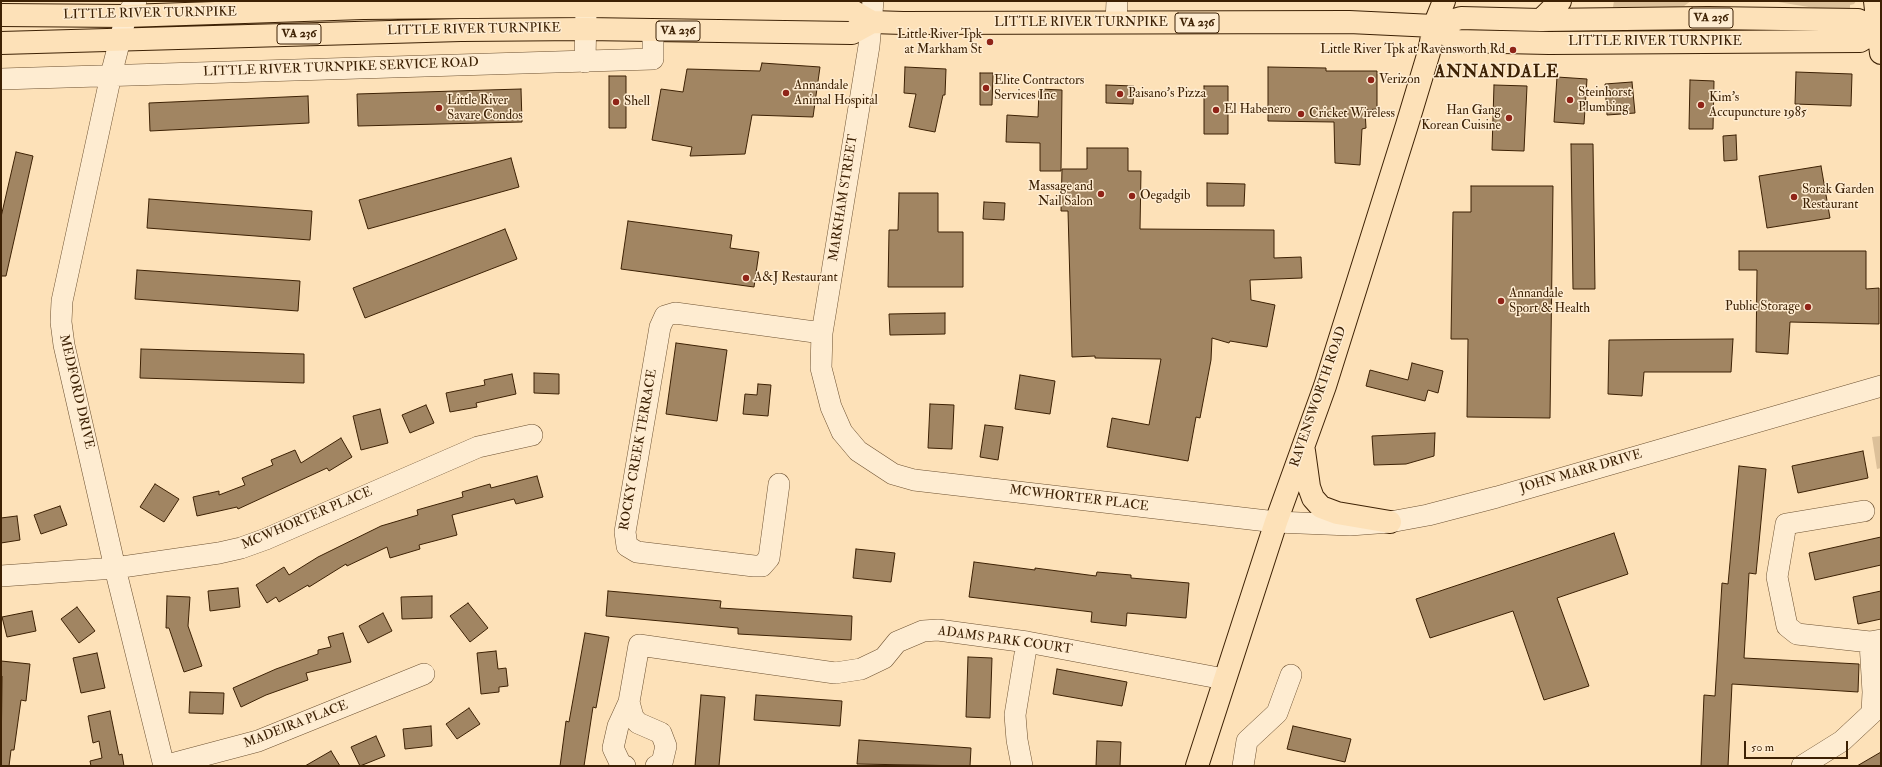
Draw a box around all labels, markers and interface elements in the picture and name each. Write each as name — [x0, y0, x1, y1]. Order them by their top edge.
street label: LITTLE RIVER TURNPIKE — [63, 5, 237, 23]
road number: VA 236 — [1689, 8, 1733, 28]
road number: VA 236 — [1175, 13, 1219, 33]
street label: LITTLE RIVER TURNPIKE — [994, 15, 1168, 31]
street label: LITTLE RIVER TURNPIKE — [387, 21, 561, 39]
road number: VA 236 — [656, 21, 700, 41]
road number: VA 236 — [277, 24, 321, 44]
place label: Little River Tpk at Markham St — [897, 27, 982, 58]
street label: LITTLE RIVER TURNPIKE — [1568, 34, 1742, 50]
marker: Little River Tpk at Markham St — [985, 37, 995, 47]
place label: Little River Tpk at Ravensworth Rd — [1320, 42, 1505, 58]
marker: Little River Tpk at Ravensworth Rd — [1508, 45, 1518, 55]
street label: LITTLE RIVER TURNPIKE SERVICE ROAD — [203, 55, 479, 81]
district label: ANNANDALE — [1435, 63, 1559, 83]
place label: Verizon — [1379, 72, 1420, 88]
place label: Elite Contractors Services Inc — [994, 73, 1084, 104]
marker: Verizon — [1366, 75, 1376, 85]
place label: Annandale Animal Hospital — [794, 78, 878, 109]
marker: Elite Contractors Services Inc — [981, 83, 991, 93]
place label: Steinhorst Plumbing — [1578, 85, 1632, 116]
place label: Paisano's Pizza — [1128, 86, 1206, 102]
marker: Annandale Animal Hospital — [781, 88, 791, 98]
marker: Paisano's Pizza — [1115, 89, 1125, 99]
place label: Kim's Accupuncture 1985 — [1709, 90, 1807, 121]
place label: Little River Savare Condos — [447, 93, 523, 124]
place label: Shell — [624, 94, 650, 110]
marker: Steinhorst Plumbing — [1565, 95, 1575, 105]
marker: Shell — [611, 97, 621, 107]
marker: Kim's Accupuncture 1985 — [1696, 100, 1706, 110]
place label: El Habenero — [1224, 102, 1290, 118]
marker: Little River Savare Condos — [434, 103, 444, 113]
place label: Han Gang Korean Cuisine — [1421, 103, 1501, 134]
marker: El Habenero — [1211, 105, 1221, 115]
place label: Cricket Wireless — [1309, 106, 1395, 122]
marker: Cricket Wireless — [1296, 109, 1306, 119]
marker: Han Gang Korean Cuisine — [1504, 113, 1514, 123]
street label: MARKHAM STREET — [826, 134, 862, 262]
place label: Massage and Nail Salon — [1028, 179, 1093, 210]
place label: Sorak Garden Restaurant — [1802, 182, 1874, 213]
place label: Oegadgib — [1140, 188, 1190, 204]
marker: Massage and Nail Salon — [1096, 189, 1106, 199]
marker: Oegadgib — [1127, 191, 1137, 201]
marker: Sorak Garden Restaurant — [1789, 192, 1799, 202]
place label: A&J Restaurant — [754, 270, 838, 286]
marker: A&J Restaurant — [741, 273, 751, 283]
place label: Annandale Sport & Health — [1509, 286, 1590, 317]
marker: Annandale Sport & Health — [1496, 296, 1506, 306]
place label: Public Storage — [1725, 299, 1800, 315]
marker: Public Storage — [1803, 302, 1813, 312]
street label: RAVENSWORTH ROAD — [1288, 325, 1350, 469]
street label: MEDFORD DRIVE — [55, 333, 97, 451]
street label: ROCKY CREEK TERRACE — [617, 368, 661, 532]
street label: JOHN MARR DRIVE — [1518, 447, 1644, 497]
street label: MCWHORTER PLACE — [1008, 483, 1150, 515]
street label: MCWHORTER PLACE — [239, 484, 375, 554]
street label: ADAMS PARK COURT — [937, 624, 1073, 658]
street label: MADEIRA PLACE — [242, 698, 350, 752]
scale bar — [1746, 733, 1850, 759]
text: 50 m — [1751, 740, 1774, 755]

